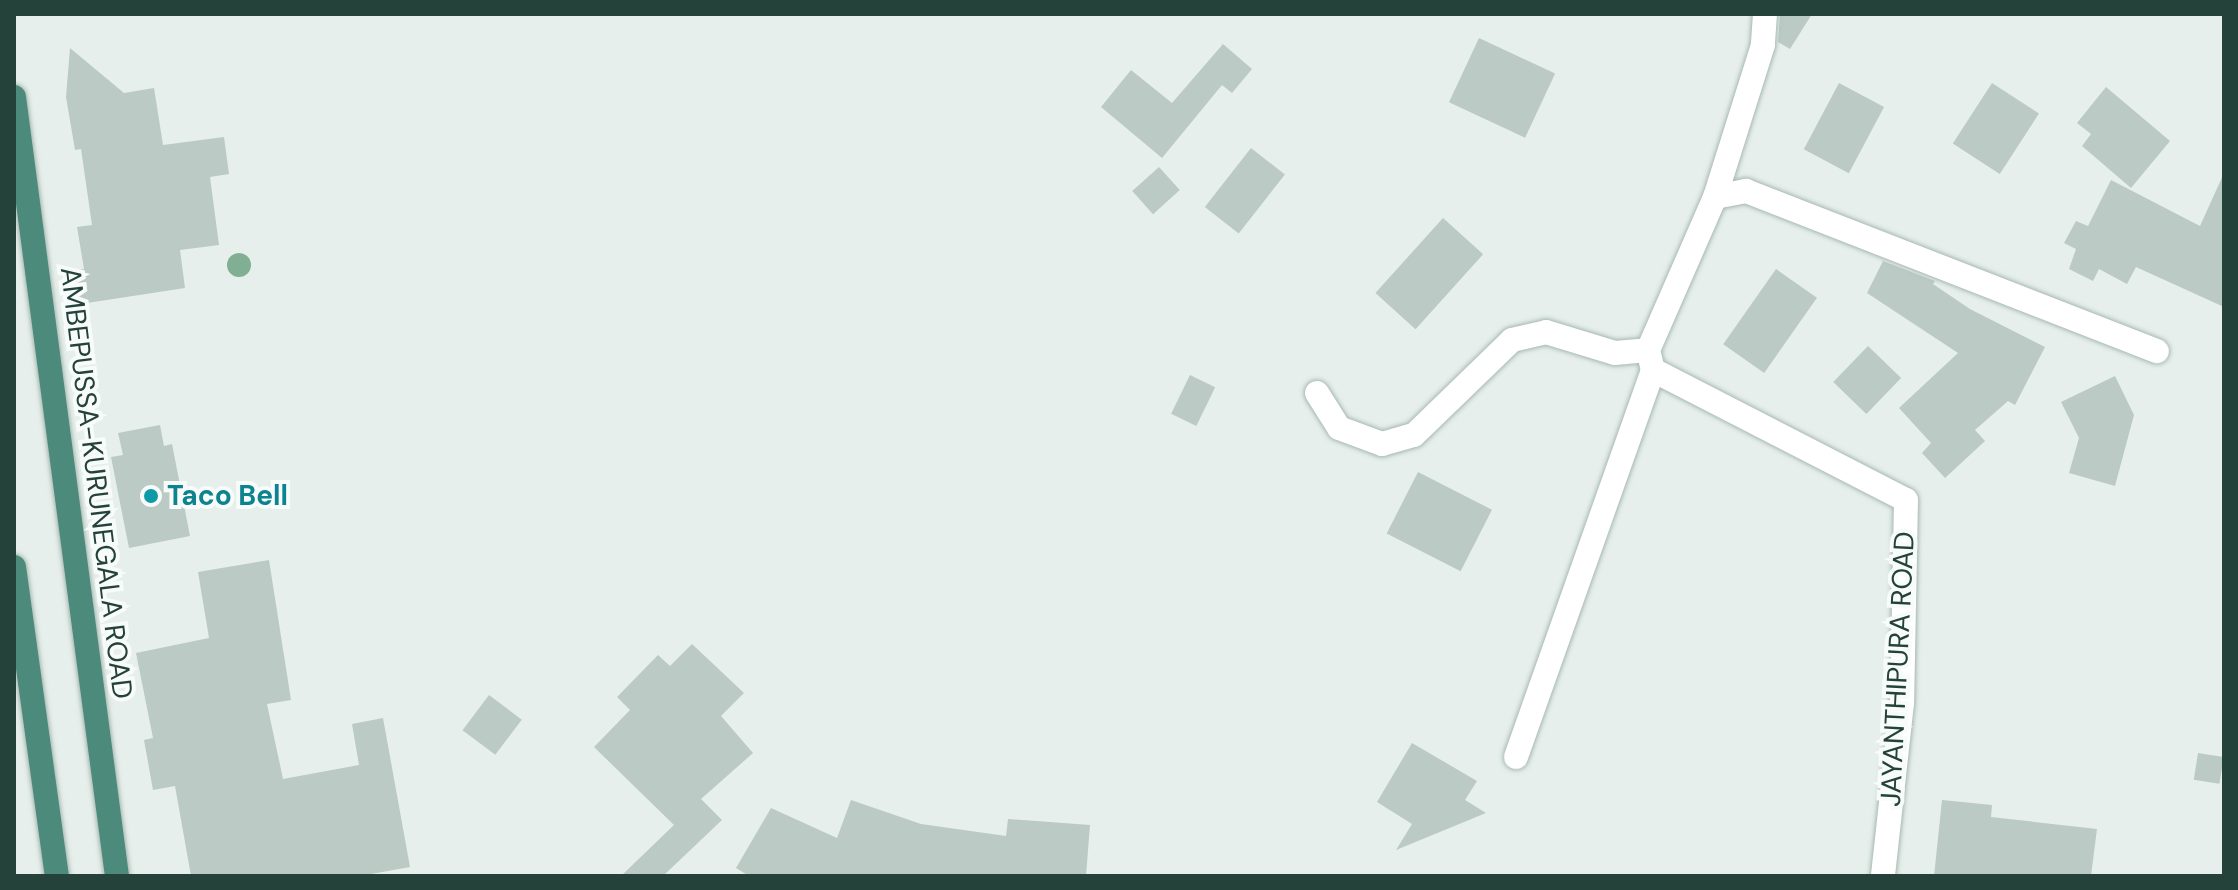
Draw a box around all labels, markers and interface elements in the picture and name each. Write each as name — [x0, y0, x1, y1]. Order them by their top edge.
street label: AMBEPUSSA-KURUNEGALA ROAD — [53, 265, 139, 701]
place label: Taco Bell — [167, 479, 288, 513]
marker: Taco Bell — [142, 487, 160, 505]
street label: JAYANTHIPURA ROAD — [1874, 531, 1922, 807]

